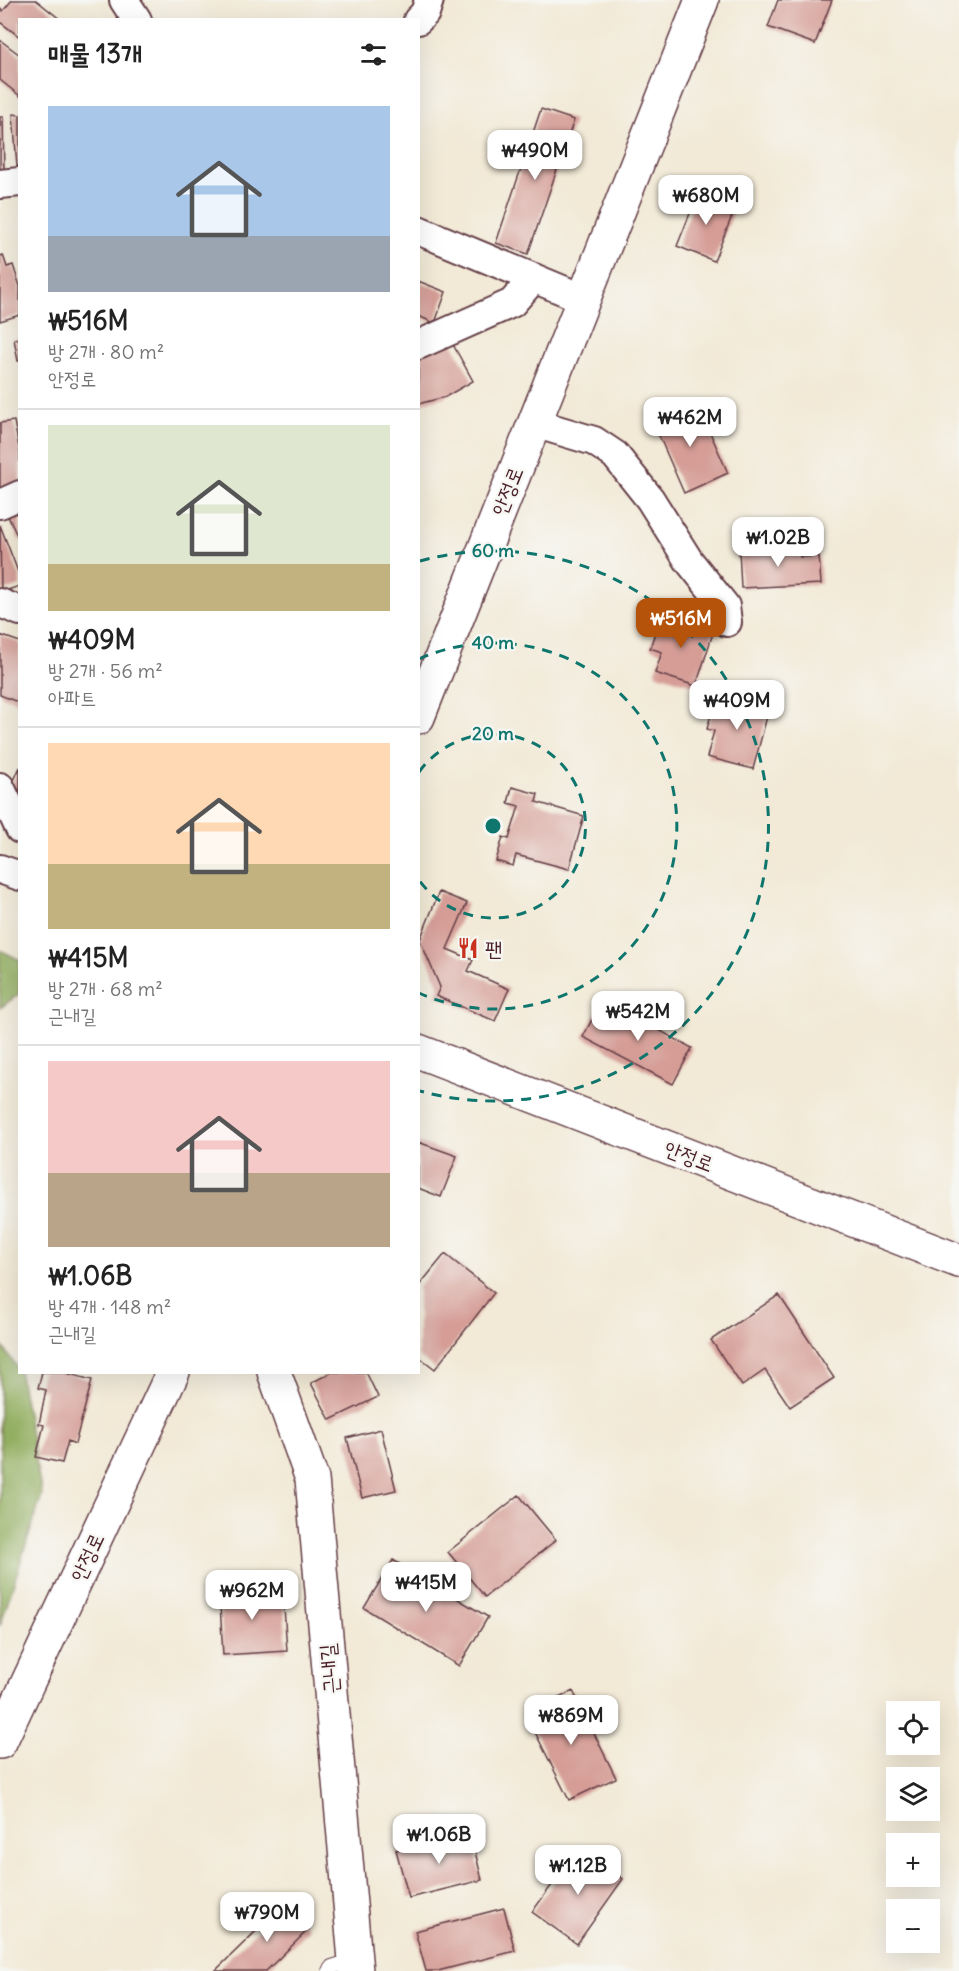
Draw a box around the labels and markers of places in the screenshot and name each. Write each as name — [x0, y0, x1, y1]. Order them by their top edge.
pin: ₩490M — [493, 130, 577, 181]
pin: ₩680M — [664, 175, 748, 226]
pin: ₩462M — [648, 397, 732, 448]
pin: ₩1.02B — [729, 517, 827, 568]
pin: ₩516M — [639, 598, 723, 649]
pin: ₩409M — [695, 680, 779, 731]
centre of rings — [483, 816, 503, 836]
place label: 팬 — [485, 935, 502, 962]
restaurant icon: 팬 — [456, 936, 480, 960]
pin: ₩542M — [596, 991, 680, 1042]
pin: ₩415M — [384, 1562, 468, 1613]
pin: ₩962M — [210, 1570, 294, 1621]
pin: ₩869M — [529, 1695, 613, 1746]
pin: ₩1.06B — [390, 1814, 488, 1865]
pin: ₩1.12B — [529, 1845, 627, 1896]
pin: ₩790M — [225, 1892, 309, 1943]

